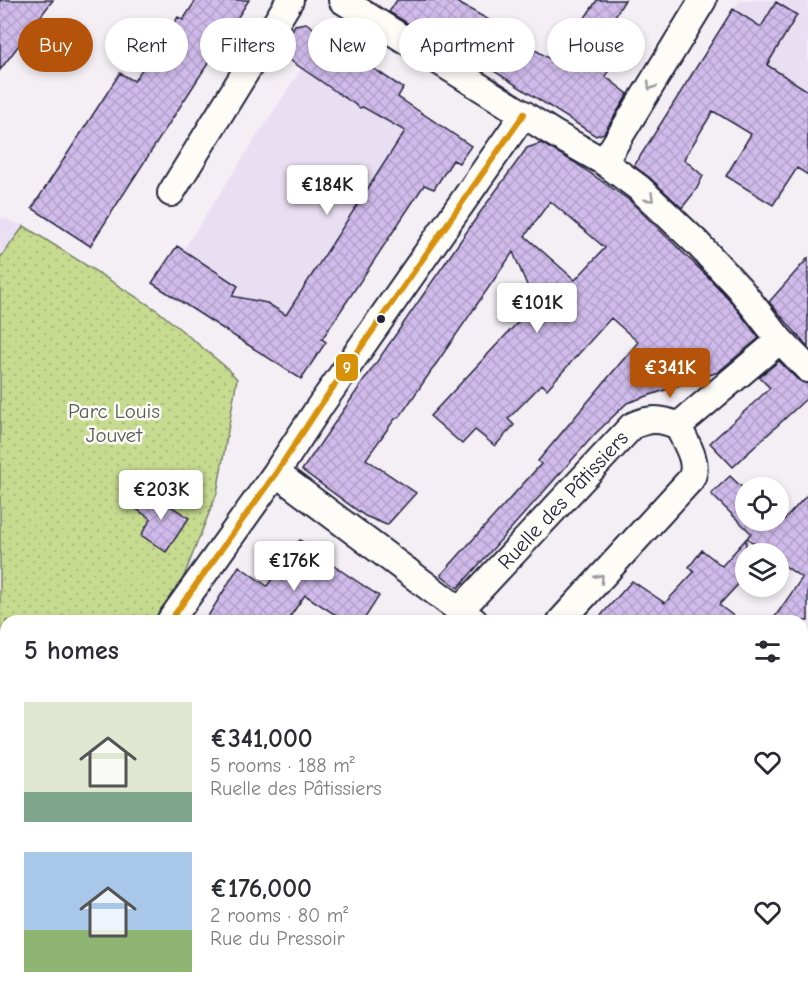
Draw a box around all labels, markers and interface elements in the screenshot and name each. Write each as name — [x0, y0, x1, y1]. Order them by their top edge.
chip: Buy — [18, 18, 93, 72]
chip: Rent — [105, 18, 188, 72]
chip: Filters — [200, 18, 296, 72]
chip: New — [308, 18, 387, 72]
chip: Apartment — [399, 18, 535, 72]
chip: House — [547, 18, 645, 72]
one-way arrow — [647, 80, 658, 90]
pin: €184K — [285, 165, 369, 216]
text: €184K — [301, 173, 353, 196]
one-way arrow — [644, 191, 654, 202]
pin: €101K — [495, 283, 579, 334]
text: €101K — [511, 291, 563, 314]
unlabelled marker — [375, 313, 387, 325]
pin: €341K — [628, 348, 712, 399]
line badge: 9 — [335, 353, 359, 382]
text: €341K — [644, 356, 696, 379]
text: 9 — [343, 359, 351, 377]
park label: Parc Louis Jouvet — [68, 399, 160, 447]
street label: Ruelle des Pâtissiers — [493, 426, 633, 574]
pin: €203K — [119, 470, 203, 521]
map controls — [735, 477, 789, 597]
button: locate — [735, 477, 789, 531]
text: €203K — [133, 478, 189, 501]
pin: €176K — [252, 541, 336, 592]
button: layers — [735, 543, 789, 597]
text: €176K — [268, 549, 320, 572]
one-way arrow — [593, 574, 604, 585]
icon: filters — [751, 635, 784, 668]
text: 5 homes — [24, 636, 119, 666]
text: €341,000 — [210, 724, 313, 754]
icon: home — [72, 726, 144, 798]
icon: heart — [751, 746, 784, 779]
text: 5 rooms · 188 m² — [210, 754, 355, 777]
text: Ruelle des Pâtissiers — [210, 777, 382, 800]
text: €176,000 — [210, 874, 312, 904]
icon: home — [72, 876, 144, 948]
icon: heart — [751, 896, 784, 929]
text: 2 rooms · 80 m² — [210, 904, 348, 927]
text: Rue du Pressoir — [210, 927, 345, 950]

